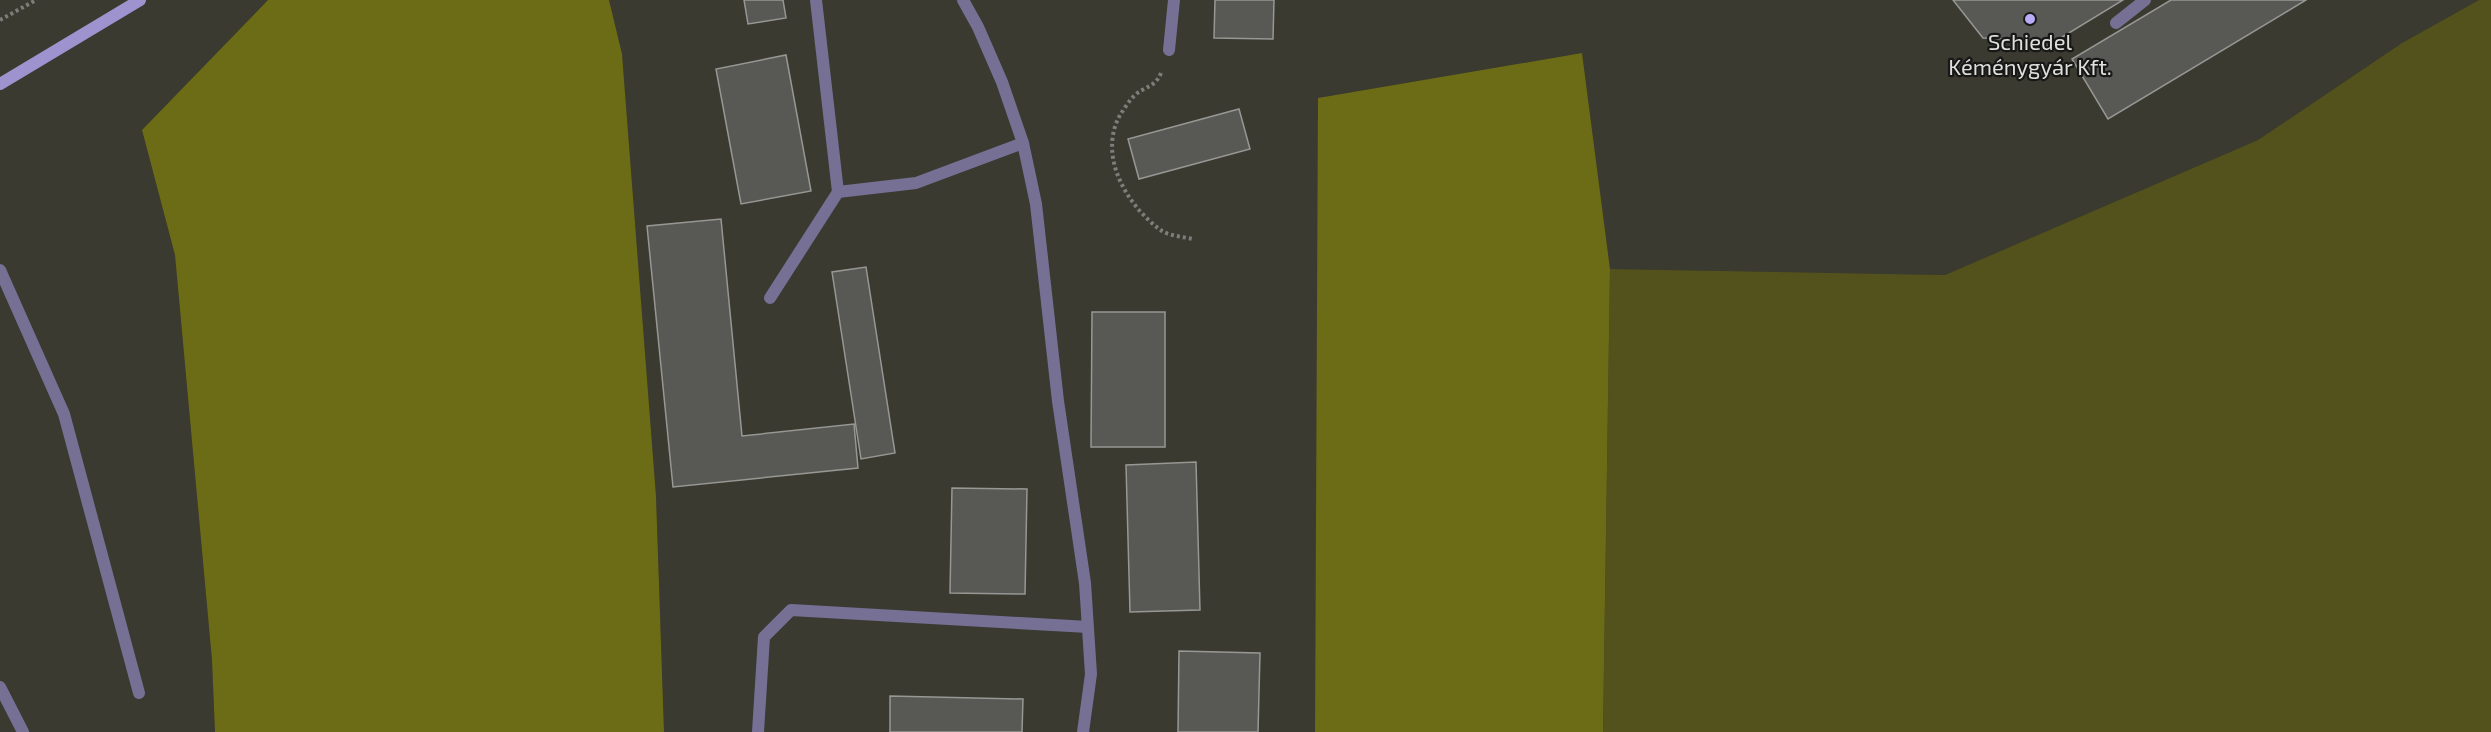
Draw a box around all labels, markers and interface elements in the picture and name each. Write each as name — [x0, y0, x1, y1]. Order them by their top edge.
marker: Schiedel Kéménygyár Kft. — [2023, 12, 2037, 26]
place label: Schiedel Kéménygyár Kft. — [1948, 28, 2112, 79]

